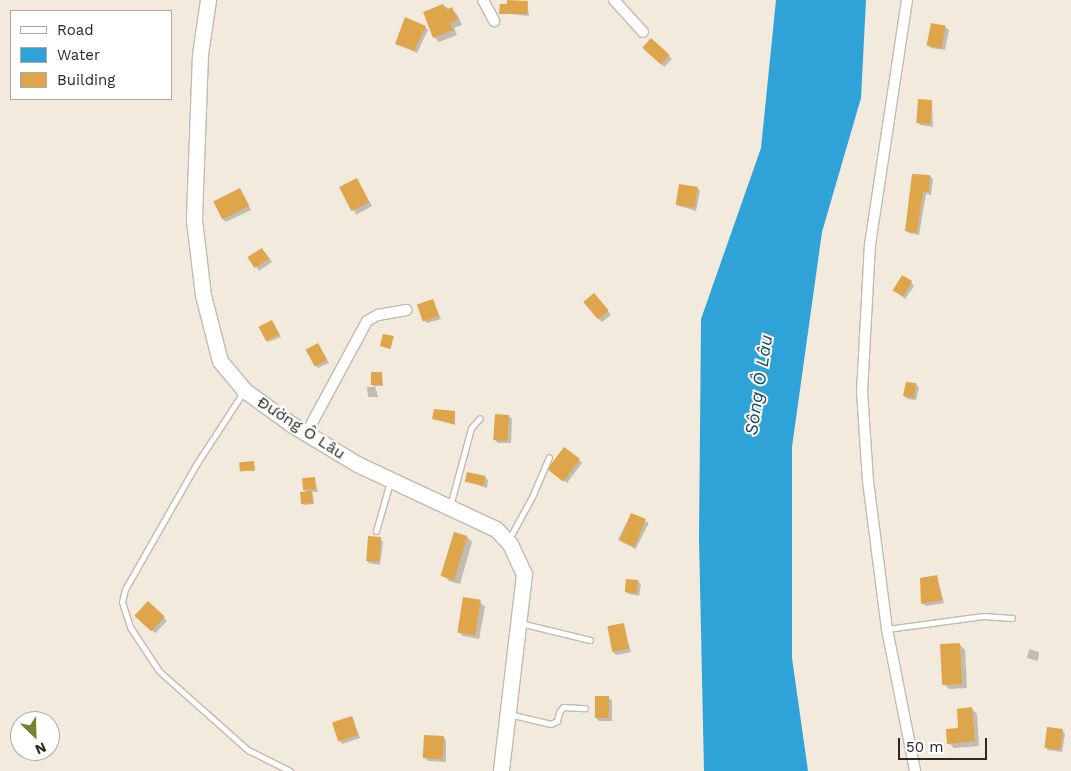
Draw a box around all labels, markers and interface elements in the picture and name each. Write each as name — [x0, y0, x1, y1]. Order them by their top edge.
legend — [10, 10, 172, 100]
text: Road — [57, 21, 94, 39]
text: Water — [57, 46, 100, 64]
text: Building — [57, 71, 115, 89]
water label: Sông Ô Lâu — [740, 333, 778, 437]
street label: Đường Ô Lâu — [253, 392, 349, 464]
north arrow — [10, 711, 60, 761]
scale bar — [901, 728, 990, 760]
text: 50 m — [906, 738, 943, 756]
text: N — [33, 739, 49, 758]

